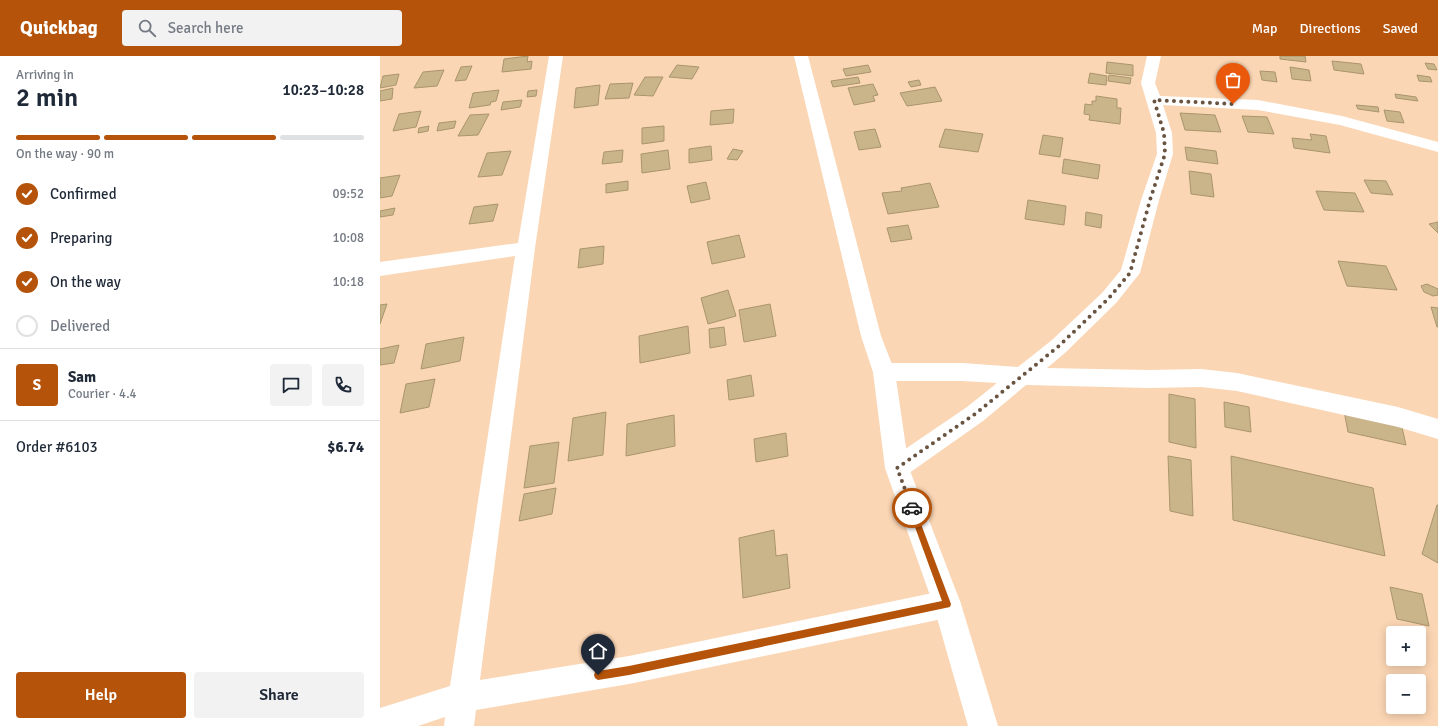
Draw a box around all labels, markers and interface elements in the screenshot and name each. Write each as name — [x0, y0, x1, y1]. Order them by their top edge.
search box — [122, 10, 402, 46]
text: Quickbag — [20, 16, 98, 40]
icon: search — [136, 17, 158, 39]
text: Search here — [168, 19, 243, 37]
text: Map — [1252, 20, 1278, 37]
text: Directions — [1300, 20, 1361, 37]
text: Saved — [1383, 20, 1418, 37]
pin — [1216, 63, 1250, 104]
text: Arriving in — [16, 67, 74, 83]
icon: bag — [1222, 69, 1244, 91]
text: 10:23–10:28 — [283, 81, 364, 99]
text: 2 min — [16, 82, 78, 114]
text: On the way · 90 m — [16, 146, 114, 162]
icon: check — [16, 183, 38, 205]
text: Confirmed — [50, 185, 117, 203]
text: 09:52 — [332, 186, 364, 202]
icon: check — [16, 227, 38, 249]
text: Preparing — [50, 229, 113, 247]
text: 10:08 — [332, 230, 364, 246]
icon: check — [16, 271, 38, 293]
text: On the way — [50, 273, 121, 291]
text: 10:18 — [332, 274, 364, 290]
text: Delivered — [50, 317, 110, 335]
button: chat — [270, 364, 312, 406]
button: phone — [322, 364, 364, 406]
text: Sam — [68, 368, 96, 386]
text: S — [33, 376, 41, 394]
text: Courier · 4.4 — [68, 386, 137, 402]
text: Order #6103 — [16, 438, 98, 456]
text: $6.74 — [327, 438, 364, 456]
courier — [892, 488, 932, 528]
icon: car — [901, 497, 923, 519]
map controls — [1386, 626, 1426, 714]
button: + — [1386, 626, 1426, 666]
pin — [581, 634, 615, 675]
icon: home — [587, 640, 609, 662]
button: Help — [16, 672, 186, 718]
button: Share — [194, 672, 364, 718]
button: − — [1386, 674, 1426, 714]

